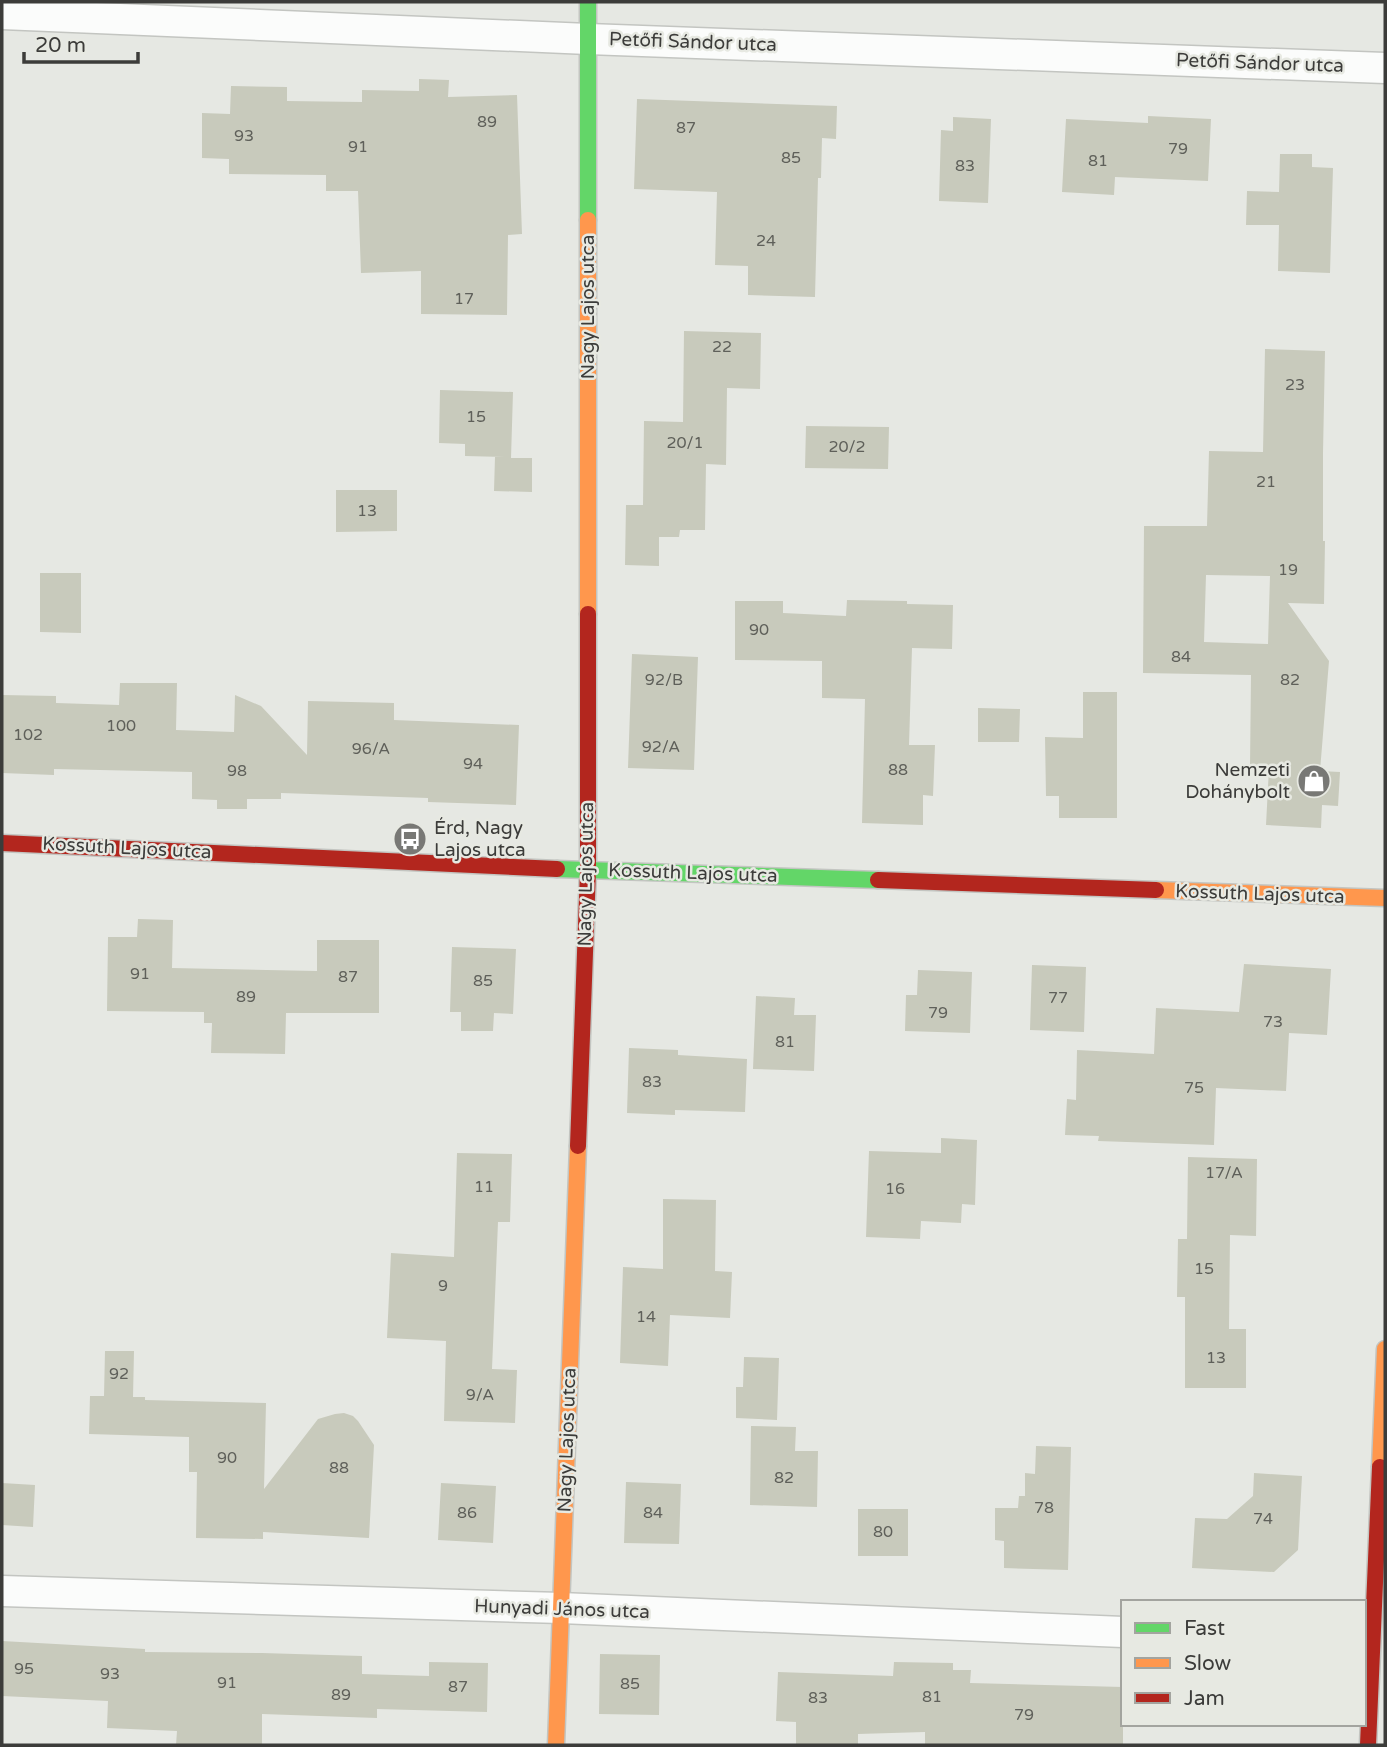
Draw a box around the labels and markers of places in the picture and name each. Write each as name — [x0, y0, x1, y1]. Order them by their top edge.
place label: Nemzeti Dohánybolt — [1185, 759, 1290, 803]
shop icon: Nemzeti Dohánybolt — [1295, 762, 1333, 800]
place label: Érd, Nagy Lajos utca — [434, 817, 526, 861]
bus stop icon: Érd, Nagy Lajos utca — [391, 820, 429, 858]

